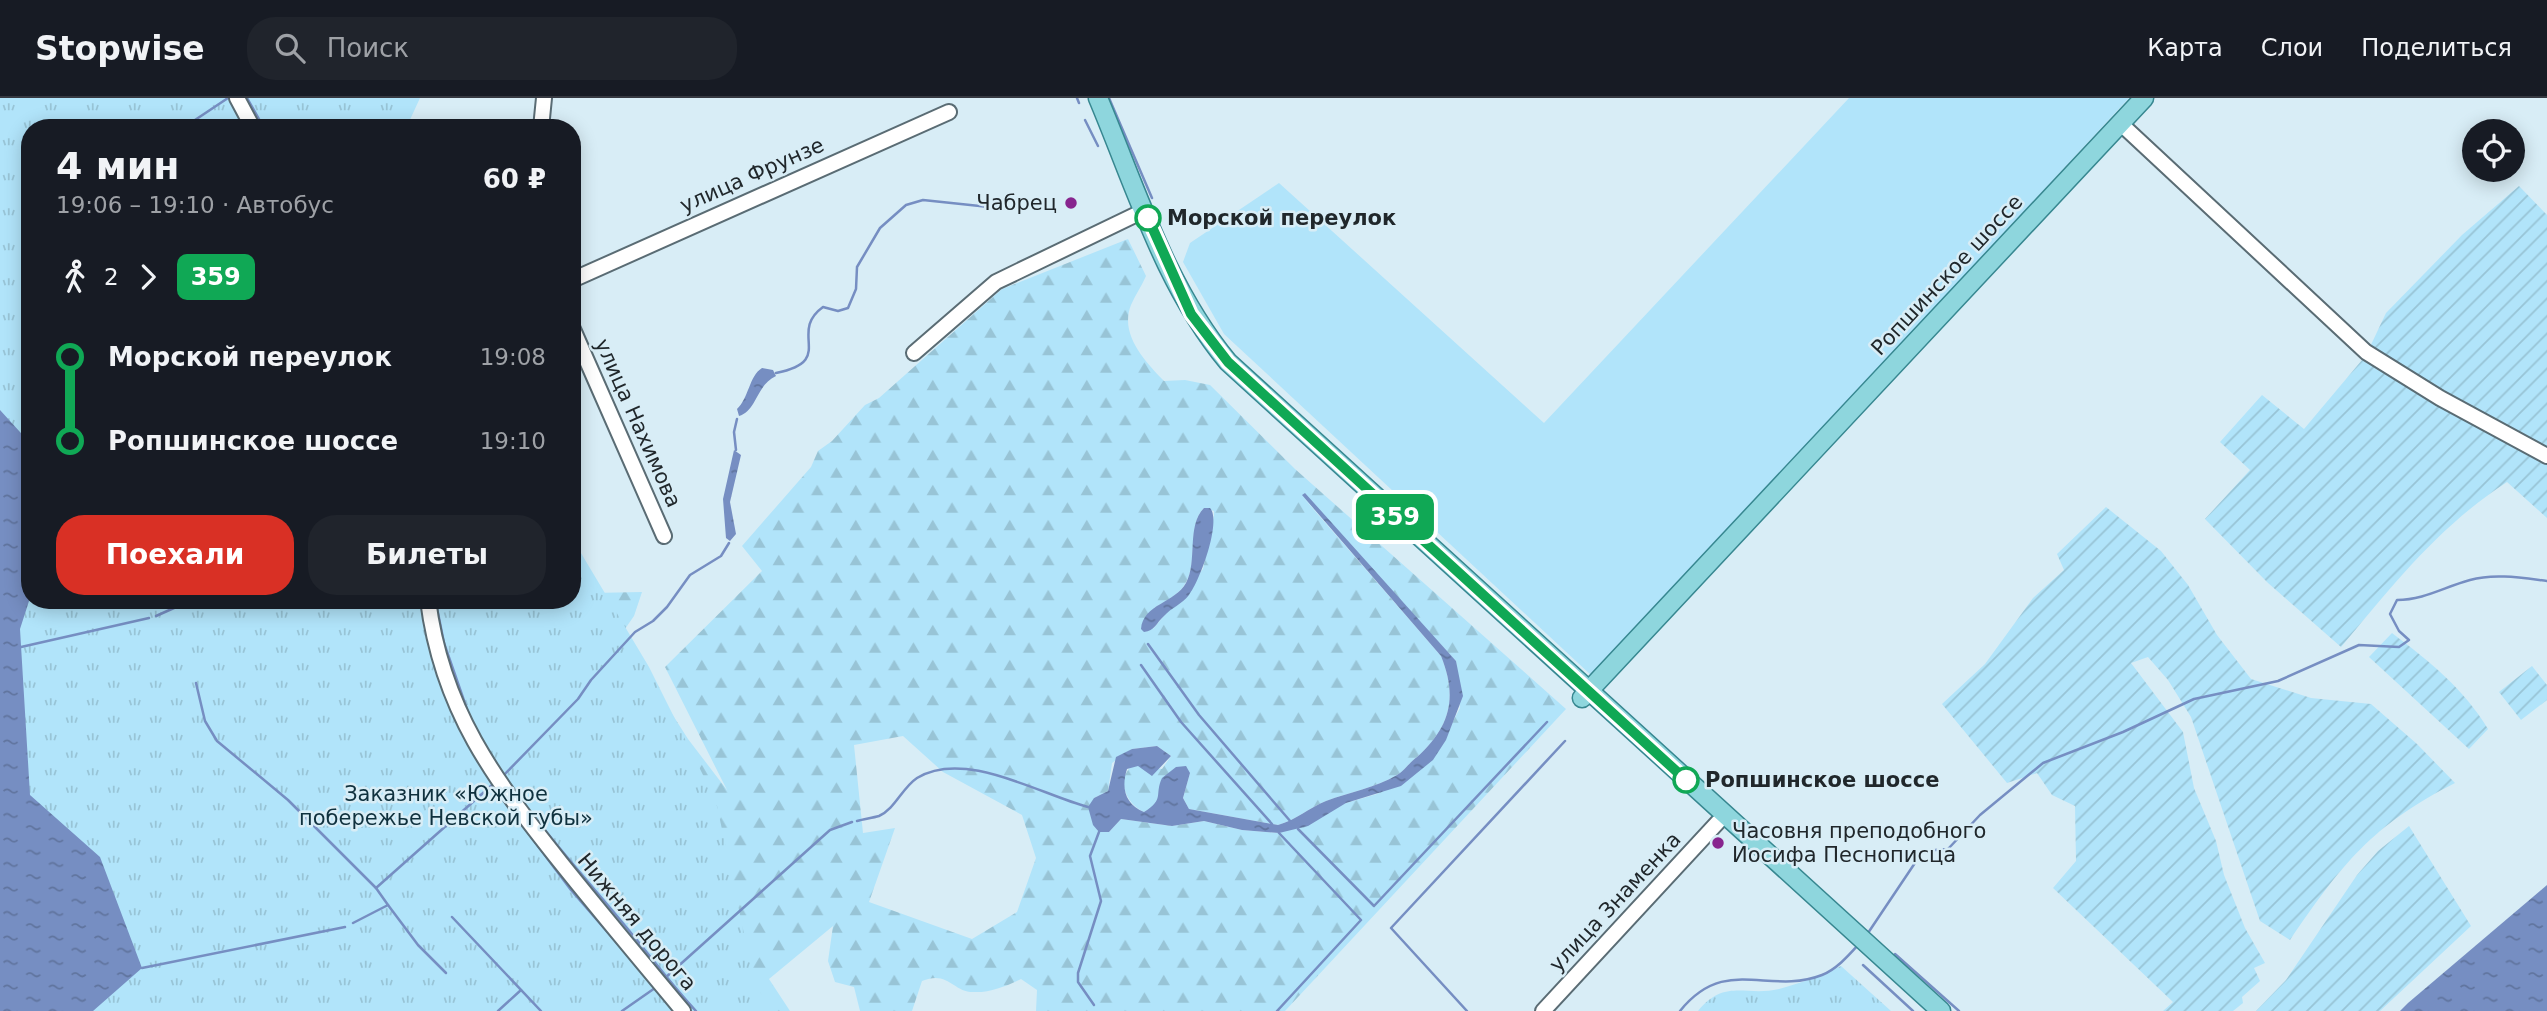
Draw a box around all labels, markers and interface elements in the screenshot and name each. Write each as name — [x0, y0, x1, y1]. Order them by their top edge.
search box — [247, 17, 737, 80]
text: Stopwise — [35, 29, 205, 68]
icon: search — [271, 29, 309, 67]
text: Поиск — [327, 33, 409, 63]
text: Карта — [2147, 34, 2223, 62]
text: Слои — [2261, 34, 2323, 62]
text: Поделиться — [2361, 34, 2512, 62]
map controls — [2462, 119, 2525, 182]
button: locate — [2462, 119, 2525, 182]
street label: улица Фрунзе — [676, 133, 828, 217]
text: 4 мин — [56, 144, 180, 188]
text: 60 ₽ — [483, 164, 546, 194]
street label: Ропшинское шоссе — [1866, 190, 2028, 360]
place label: Чабрец — [976, 191, 1057, 215]
text: 19:06 – 19:10 · Автобус — [56, 192, 334, 218]
marker: Чабрец — [1063, 195, 1079, 211]
marker: Морской переулок — [1135, 205, 1161, 231]
place label: Морской переулок — [1167, 206, 1396, 230]
icon: walk — [56, 258, 94, 296]
icon: forward — [129, 258, 167, 296]
text: 359 — [191, 263, 241, 291]
text: 2 — [104, 264, 119, 290]
street label: улица Нахимова — [590, 335, 686, 511]
text: Морской переулок — [108, 342, 392, 372]
text: 19:08 — [480, 344, 546, 370]
text: Ропшинское шоссе — [108, 426, 398, 456]
text: 19:10 — [480, 428, 546, 454]
line badge: 359 — [1355, 494, 1435, 540]
text: 359 — [1370, 503, 1420, 531]
button: Поехали — [56, 515, 294, 595]
button: Билеты — [308, 515, 546, 595]
marker: Ропшинское шоссе — [1673, 767, 1699, 793]
place label: Ропшинское шоссе — [1705, 768, 1939, 792]
park label: Заказник «Южное побережье Невской губы» — [299, 782, 593, 830]
place label: Часовня преподобного Иосифа Песнописца — [1732, 819, 1986, 867]
street label: улица Знаменка — [1544, 827, 1686, 977]
marker: Часовня преподобного Иосифа Песнописца — [1710, 835, 1726, 851]
street label: Нижняя дорога — [573, 849, 701, 995]

